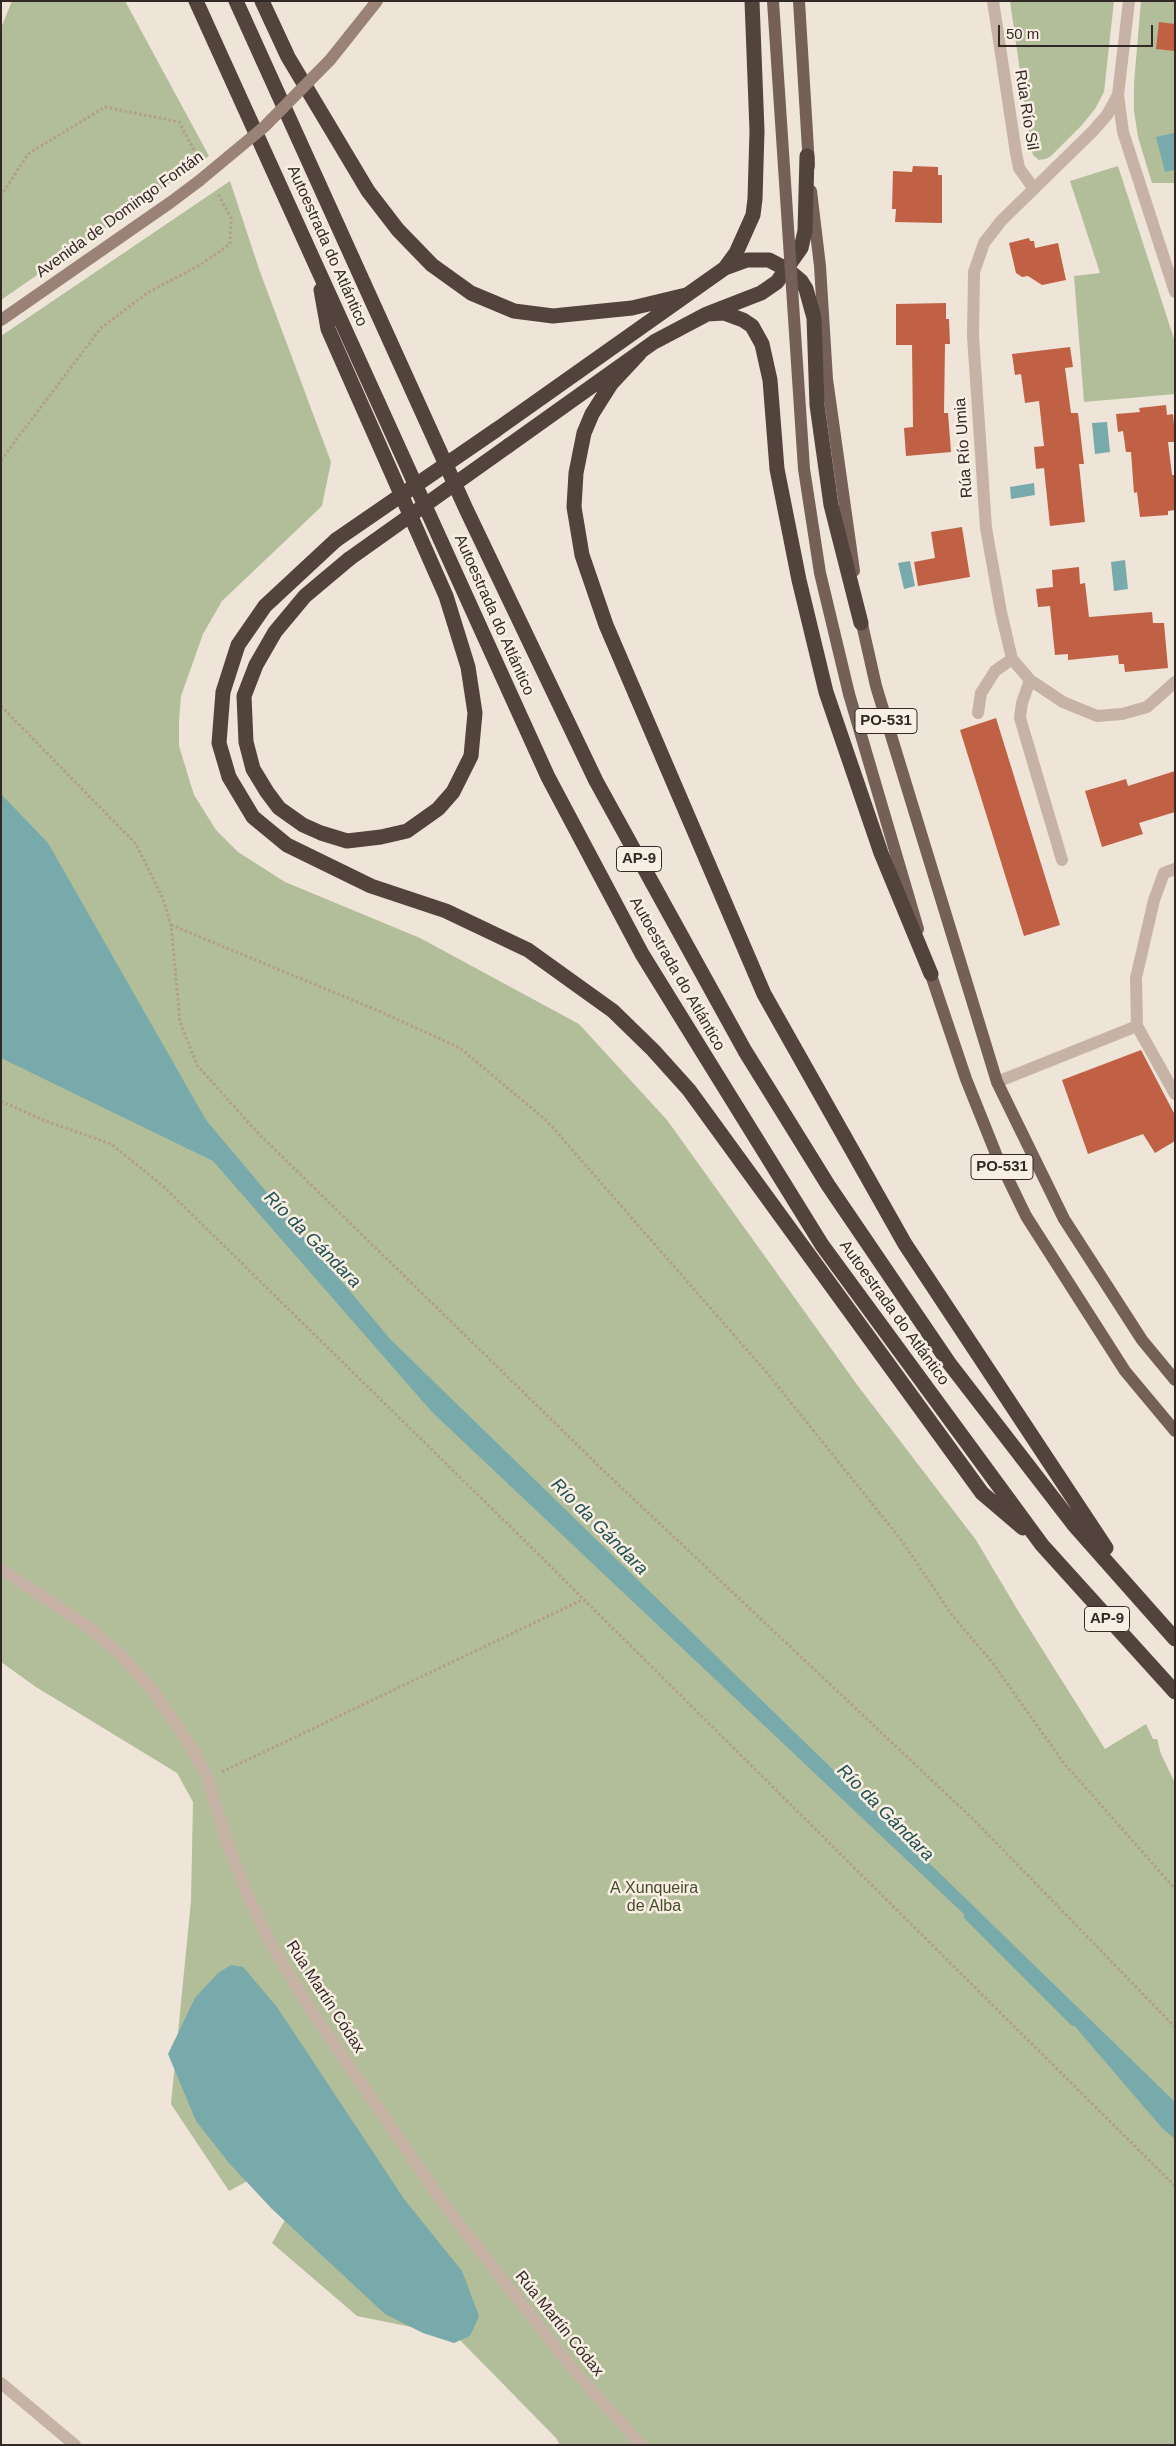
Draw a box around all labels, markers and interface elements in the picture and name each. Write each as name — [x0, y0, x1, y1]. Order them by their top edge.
scale bar — [1001, 15, 1156, 47]
text: 50 m — [1006, 25, 1039, 42]
street label: Rúa Río Sil — [1010, 69, 1042, 151]
street label: Avenida de Domingo Fontán — [32, 148, 208, 282]
street label: Autoestrada do Atlántico — [283, 162, 371, 330]
street label: Rúa Río Umia — [951, 397, 977, 499]
street label: Autoestrada do Atlántico — [450, 531, 538, 699]
road number: PO-531 — [855, 708, 917, 734]
road number: AP-9 — [616, 846, 662, 872]
street label: Autoestrada do Atlántico — [625, 894, 729, 1054]
road number: PO-531 — [971, 1154, 1033, 1180]
water label: Río da Gándara — [259, 1187, 365, 1293]
street label: Autoestrada do Atlántico — [835, 1237, 953, 1389]
water label: Río da Gándara — [546, 1474, 652, 1580]
road number: AP-9 — [1084, 1606, 1130, 1632]
water label: Río da Gándara — [832, 1760, 938, 1866]
park label: A Xunqueira de Alba — [610, 1879, 698, 1917]
street label: Rúa Martín Códax — [282, 1937, 368, 2057]
street label: Rúa Martín Códax — [511, 2268, 607, 2380]

